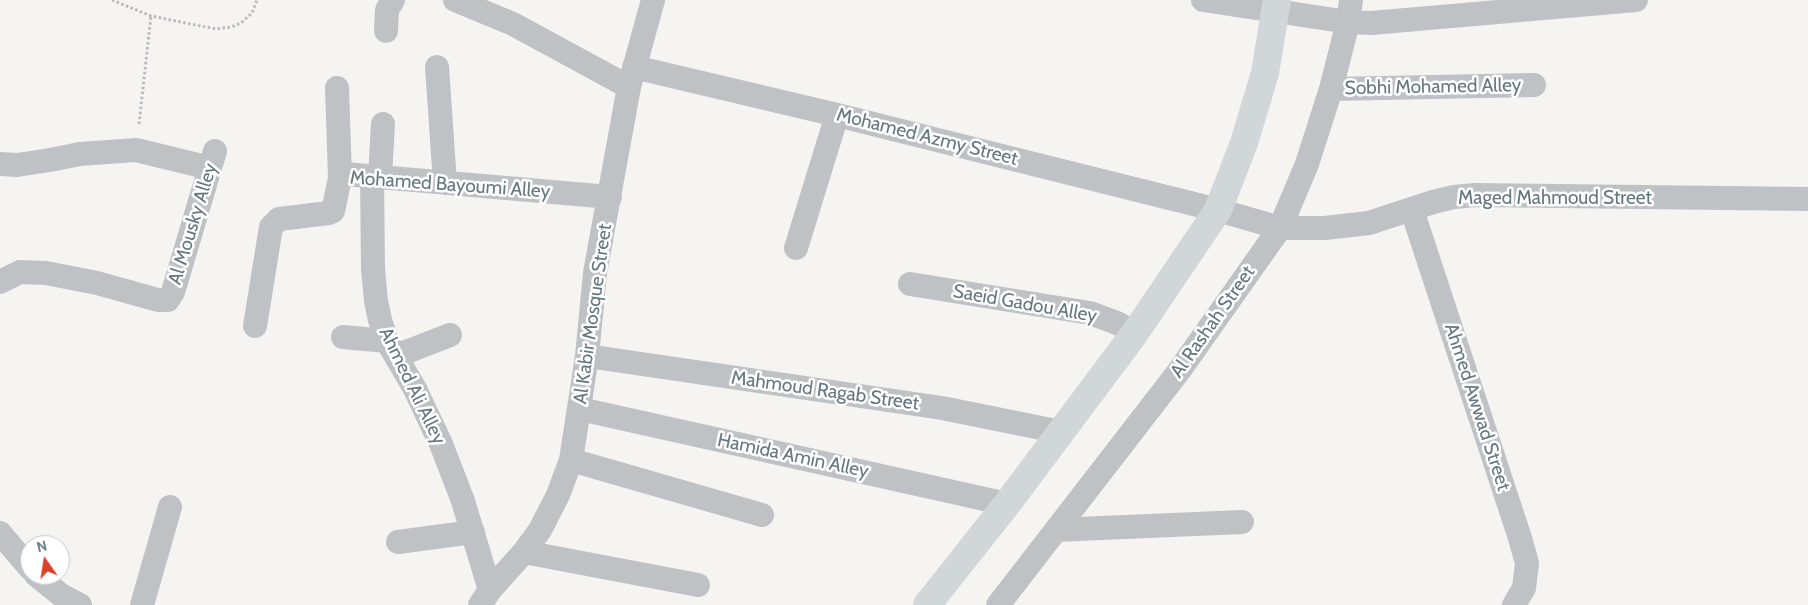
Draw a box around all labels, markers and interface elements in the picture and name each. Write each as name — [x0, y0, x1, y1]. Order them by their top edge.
street label: Sobhi Mohamed Alley — [1344, 74, 1522, 100]
street label: Mohamed Azmy Street — [834, 103, 1020, 171]
street label: Al Mousky Alley — [164, 160, 222, 288]
street label: Mohamed Bayoumi Alley — [349, 167, 551, 203]
street label: Maged Mahmoud Street — [1458, 187, 1652, 209]
street label: Al Kabir Mosque Street — [569, 222, 617, 406]
street label: Al Rashah Street — [1166, 262, 1260, 382]
street label: Saeid Gadou Alley — [951, 280, 1099, 328]
street label: Ahmed Awwad Street — [1439, 320, 1515, 494]
street label: Ahmed Ali Alley — [374, 324, 450, 448]
street label: Mahmoud Ragab Street — [730, 367, 920, 415]
street label: Hamida Amin Alley — [715, 429, 871, 483]
north arrow — [20, 535, 70, 585]
text: N — [35, 536, 49, 556]

